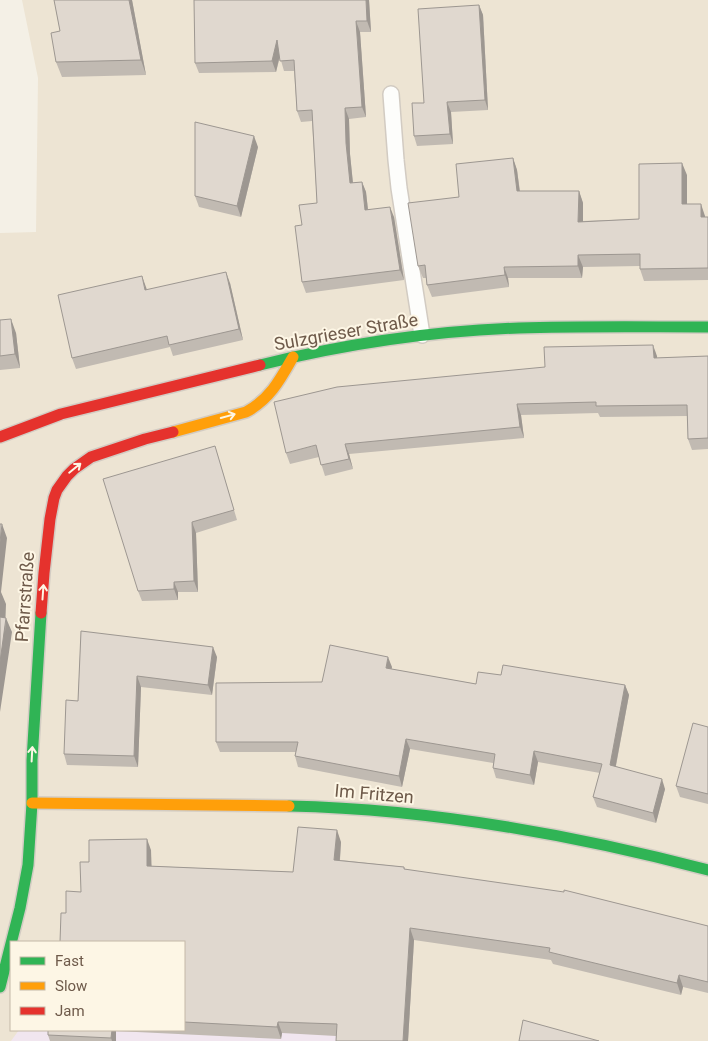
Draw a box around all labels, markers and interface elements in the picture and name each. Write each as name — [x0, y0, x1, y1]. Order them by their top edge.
street label: Sulzgrieser Straße — [272, 309, 419, 354]
one-way arrow — [220, 411, 236, 421]
one-way arrow — [69, 463, 82, 474]
street label: Pfarrstraße — [11, 551, 38, 643]
one-way arrow — [38, 584, 47, 600]
one-way arrow — [28, 746, 37, 762]
street label: Im Fritzen — [334, 780, 415, 807]
legend — [10, 941, 185, 1031]
text: Fast — [55, 952, 84, 970]
text: Slow — [55, 977, 87, 995]
text: Jam — [55, 1002, 85, 1020]

